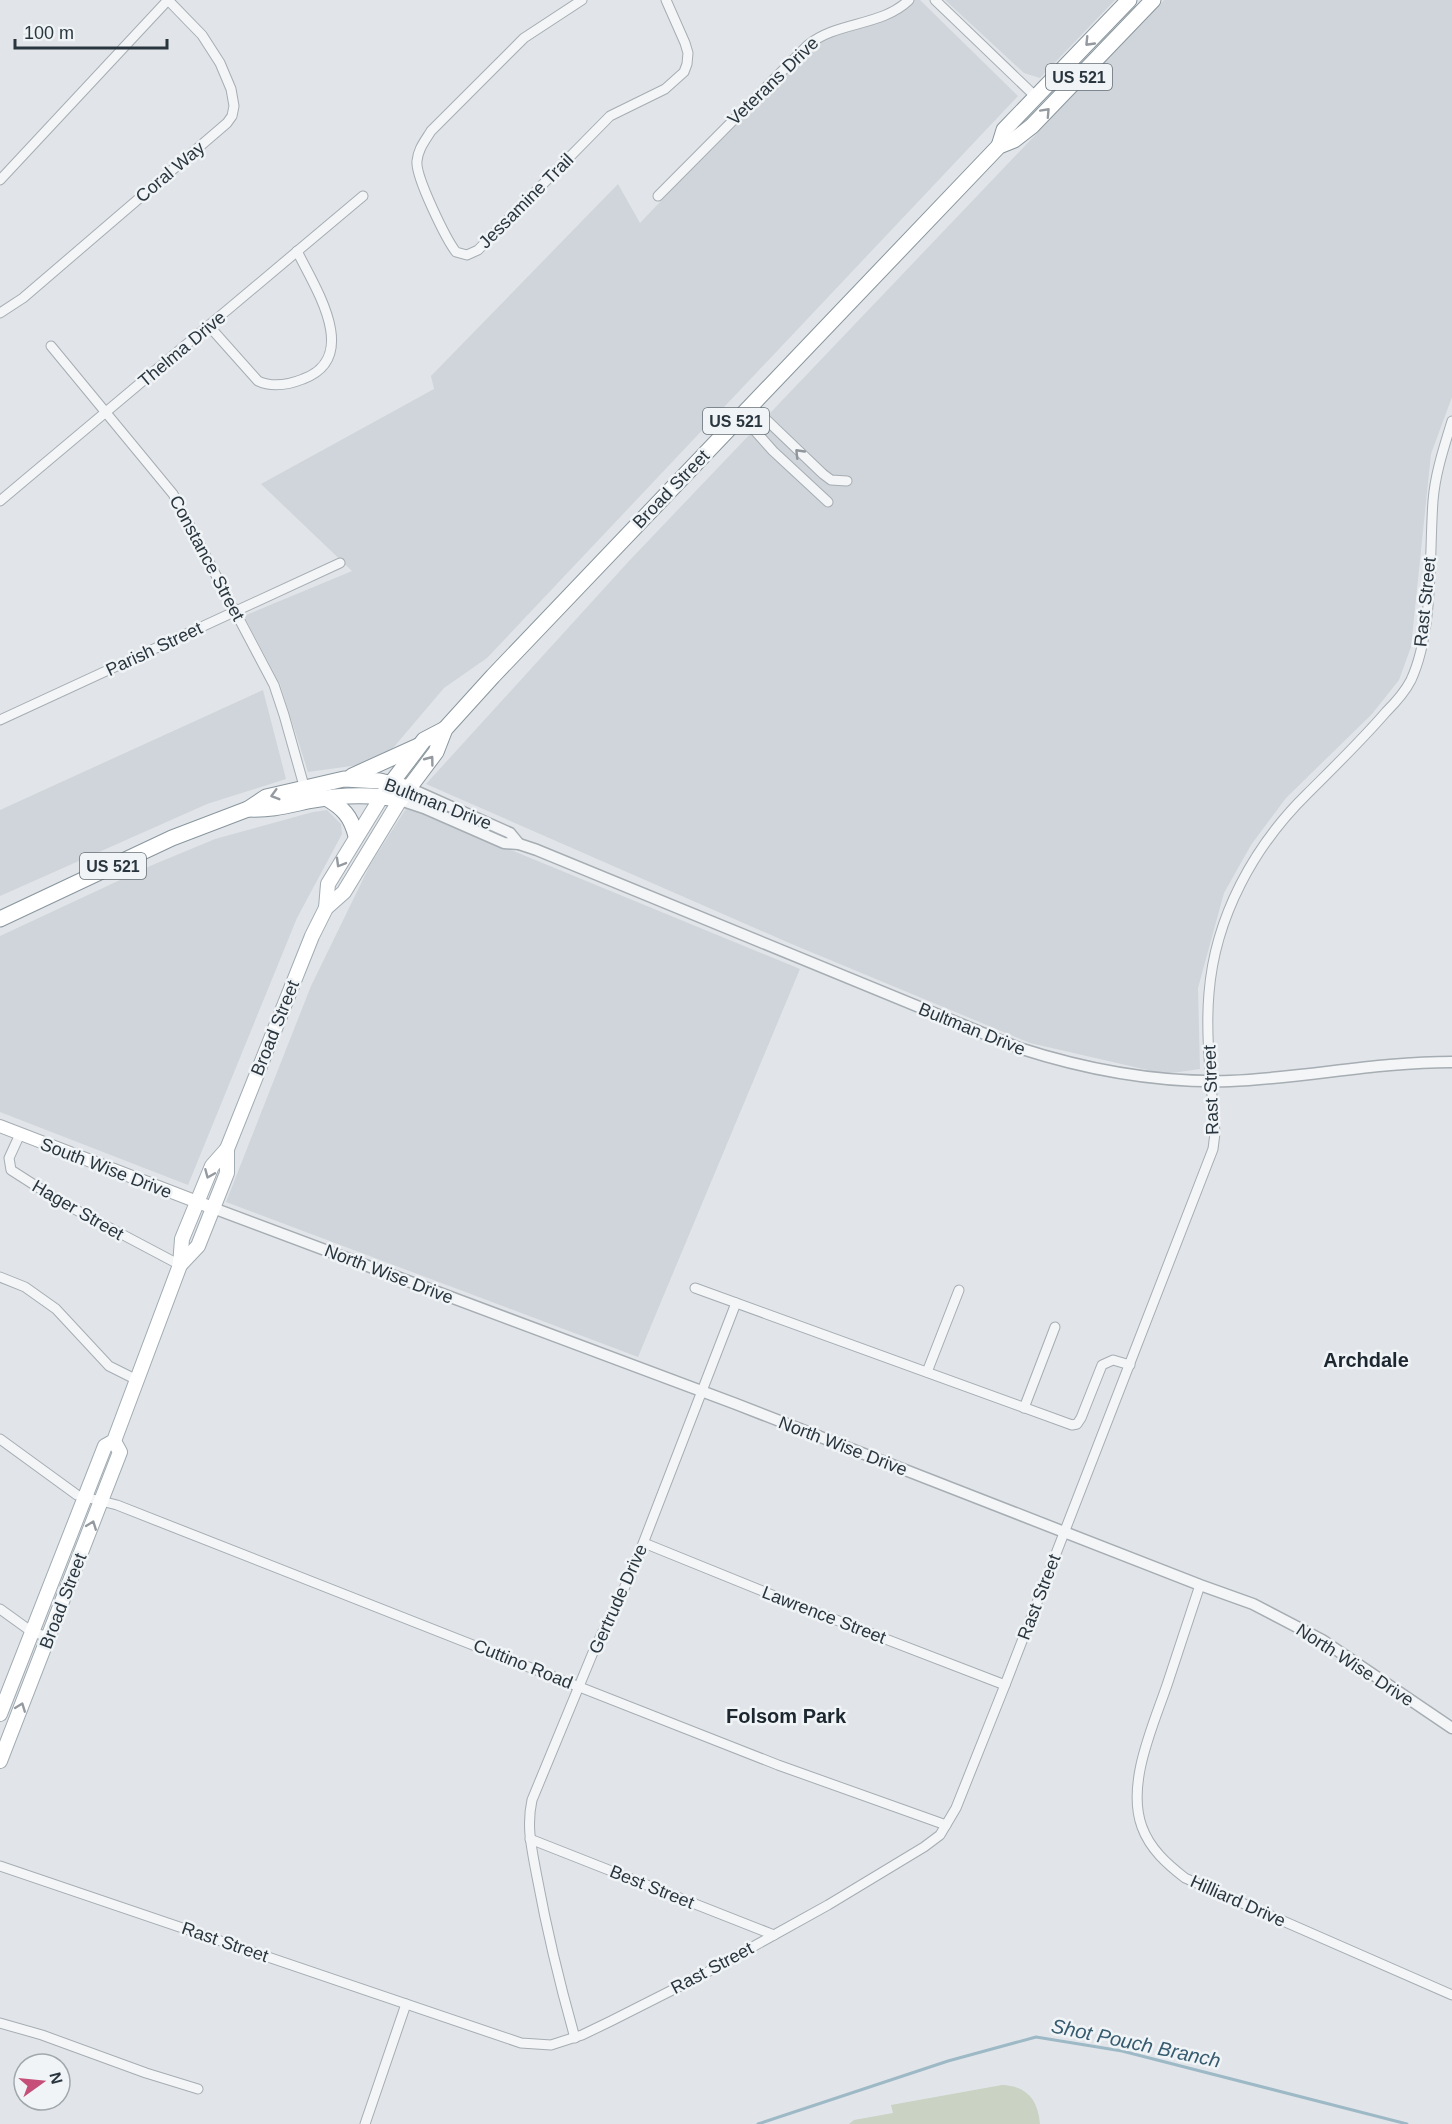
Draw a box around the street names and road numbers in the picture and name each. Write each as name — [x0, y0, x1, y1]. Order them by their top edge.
street label: Veterans Drive — [724, 33, 822, 129]
road number: US 521 — [1046, 64, 1112, 90]
street label: Coral Way — [132, 138, 208, 206]
street label: Jessamine Trail — [475, 150, 577, 252]
street label: Thelma Drive — [135, 307, 229, 391]
road number: US 521 — [703, 408, 769, 434]
street label: Broad Street — [629, 446, 713, 532]
street label: Constance Street — [166, 492, 248, 624]
street label: Rast Street — [1410, 556, 1440, 648]
street label: Parish Street — [103, 618, 205, 680]
street label: Bultman Drive — [382, 774, 494, 834]
road number: US 521 — [80, 853, 146, 879]
street label: Broad Street — [247, 977, 303, 1079]
street label: Bultman Drive — [916, 999, 1028, 1059]
street label: Rast Street — [1199, 1045, 1223, 1135]
street label: South Wise Drive — [38, 1134, 174, 1202]
street label: Hager Street — [29, 1176, 127, 1244]
street label: North Wise Drive — [322, 1240, 456, 1308]
street label: North Wise Drive — [776, 1412, 910, 1480]
street label: Gertrude Drive — [585, 1541, 651, 1657]
street label: Broad Street — [36, 1550, 90, 1652]
street label: Rast Street — [1014, 1551, 1064, 1643]
street label: Lawrence Street — [759, 1582, 889, 1648]
street label: North Wise Drive — [1293, 1620, 1417, 1710]
street label: Cuttino Road — [471, 1635, 575, 1693]
street label: Best Street — [607, 1861, 697, 1913]
street label: Hilliard Drive — [1187, 1871, 1289, 1931]
street label: Rast Street — [179, 1918, 271, 1966]
street label: Rast Street — [668, 1938, 756, 1998]

